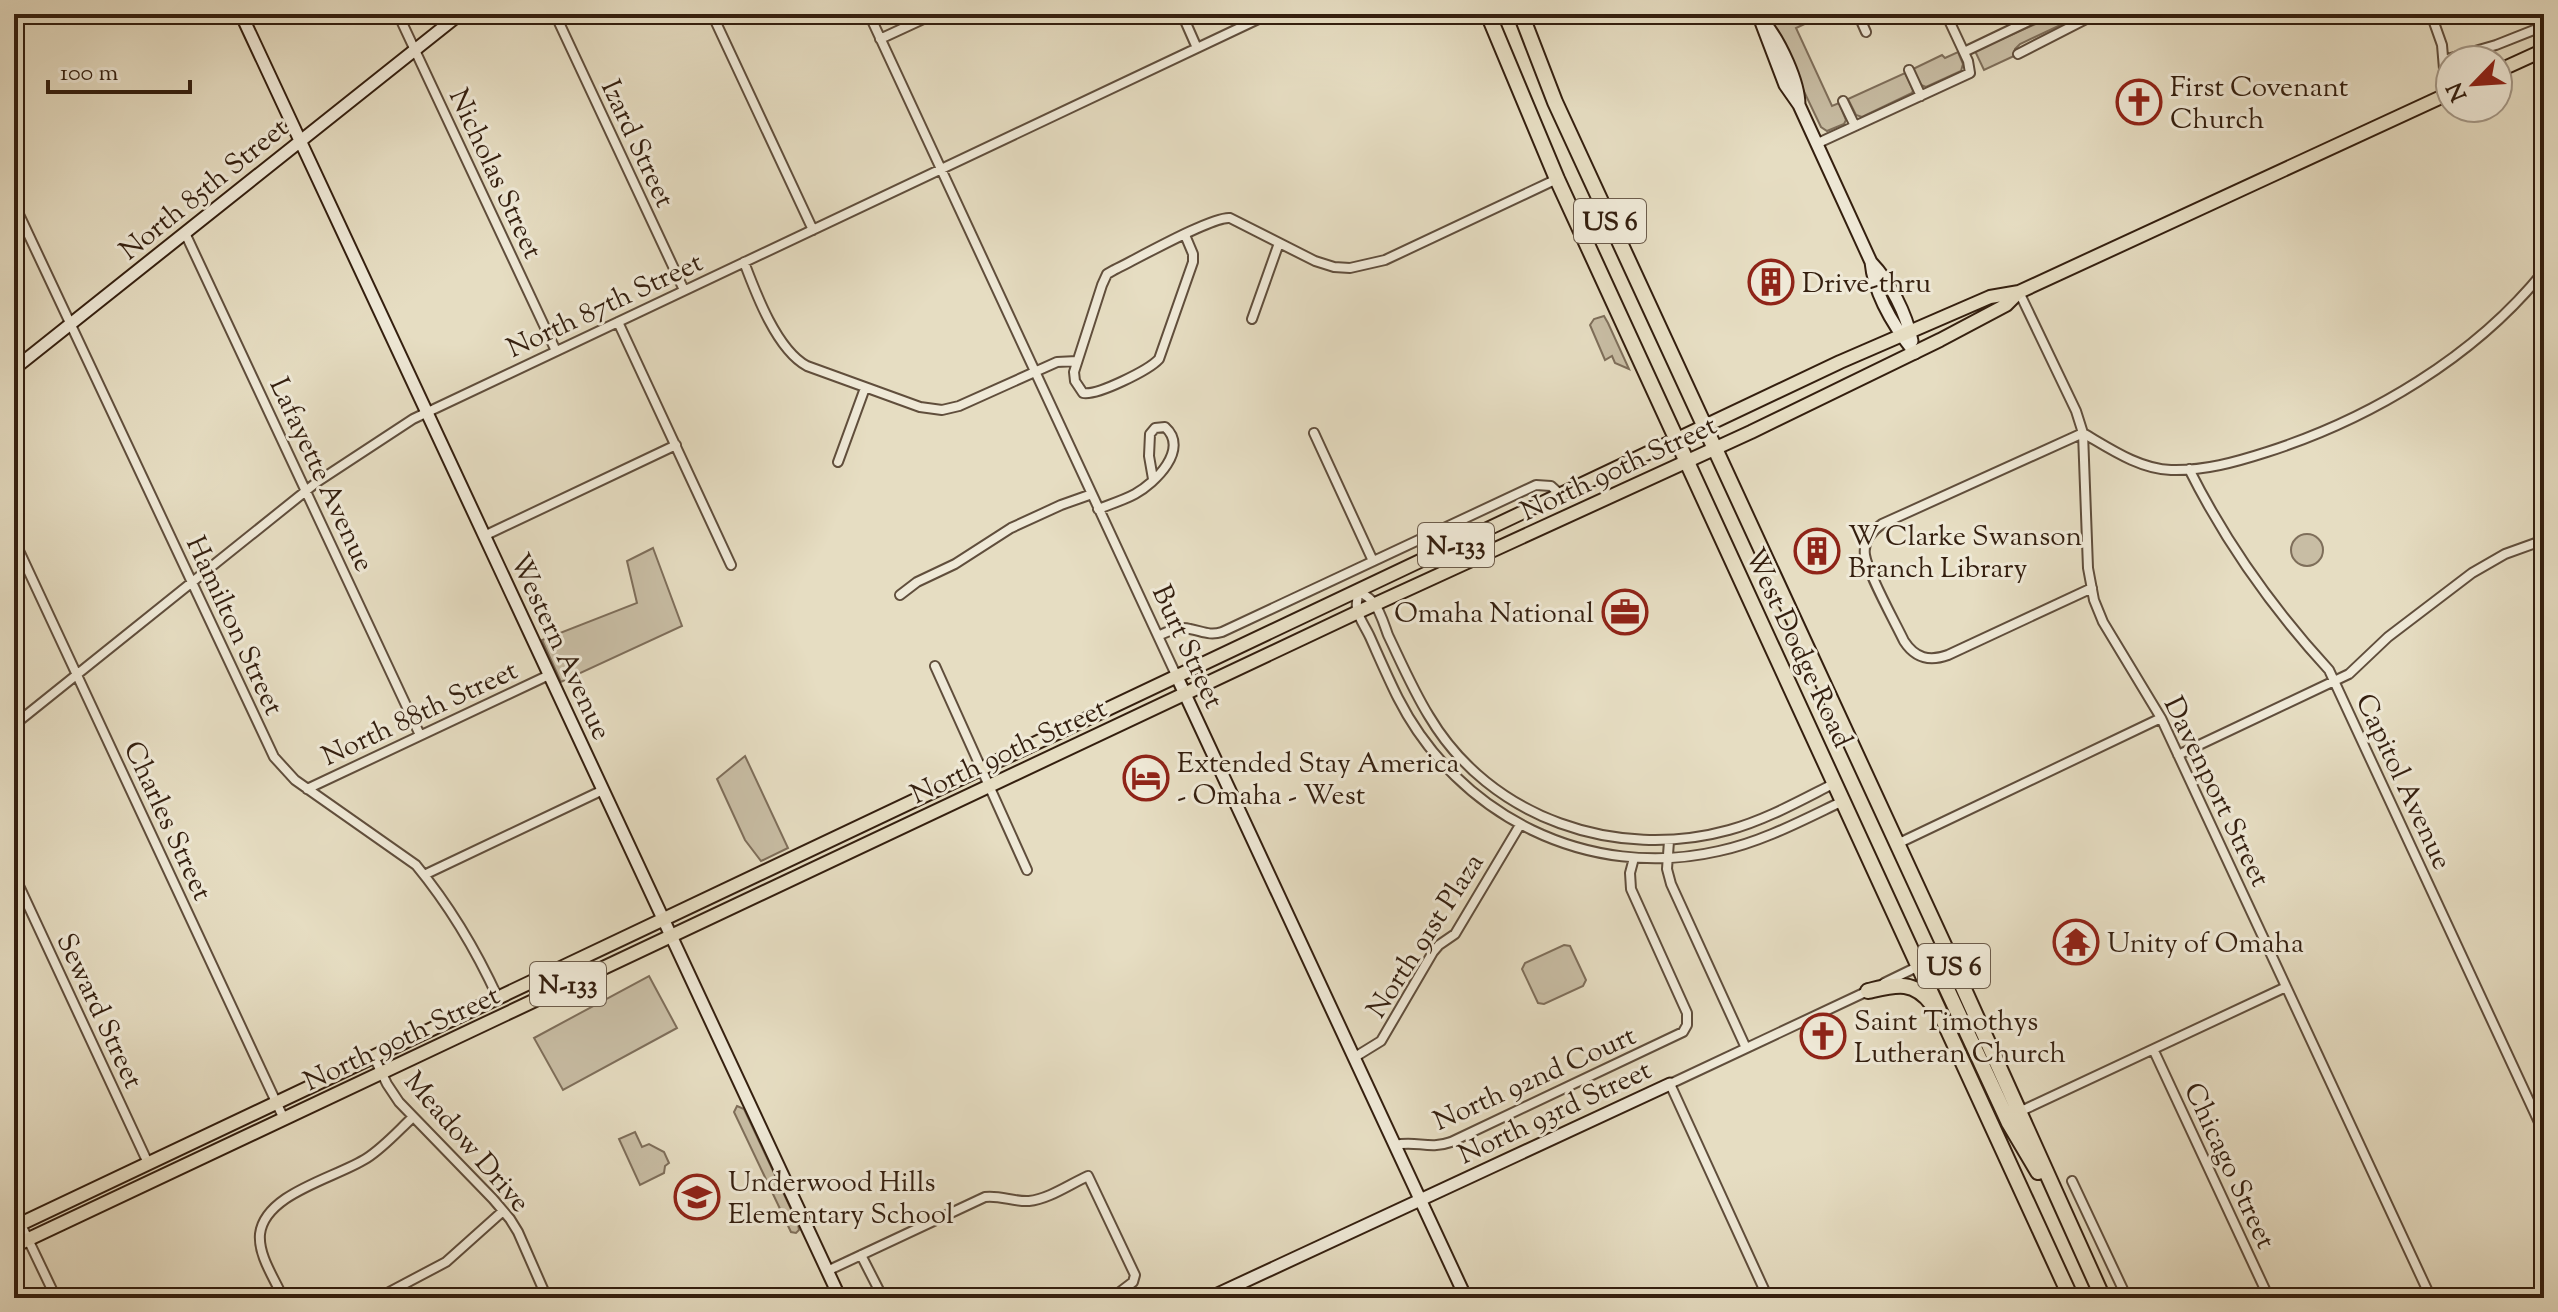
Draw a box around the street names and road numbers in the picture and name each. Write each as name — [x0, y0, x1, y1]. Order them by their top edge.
street label: Izard Street — [589, 74, 684, 215]
street label: Nicholas Street — [437, 82, 551, 266]
street label: North 85th Street — [112, 109, 298, 271]
road number: US 6 — [1574, 199, 1646, 243]
street label: North 87th Street — [501, 244, 710, 370]
street label: Lafayette Avenue — [258, 372, 383, 579]
street label: North 90th Street — [1515, 407, 1724, 533]
road number: N-133 — [1418, 523, 1494, 567]
street label: Hamilton Street — [174, 530, 292, 723]
street label: West Dodge Road — [1733, 542, 1861, 755]
street label: Western Avenue — [499, 547, 620, 747]
street label: Burt Street — [1140, 579, 1233, 716]
street label: North 88th Street — [316, 652, 525, 778]
street label: Capitol Avenue — [2344, 688, 2461, 877]
street label: North 90th Street — [905, 690, 1114, 816]
street label: Davenport Street — [2152, 691, 2279, 894]
street label: Charles Street — [112, 735, 221, 908]
street label: North 91st Plaza — [1358, 846, 1495, 1027]
street label: Seward Street — [45, 927, 152, 1096]
road number: US 6 — [1918, 944, 1990, 988]
road number: N-133 — [530, 962, 606, 1006]
street label: North 90th Street — [298, 977, 507, 1103]
street label: North 92nd Court — [1428, 1017, 1643, 1142]
street label: North 93rd Street — [1452, 1051, 1659, 1176]
street label: Meadow Drive — [393, 1064, 538, 1222]
street label: Chicago Street — [2172, 1077, 2284, 1256]

